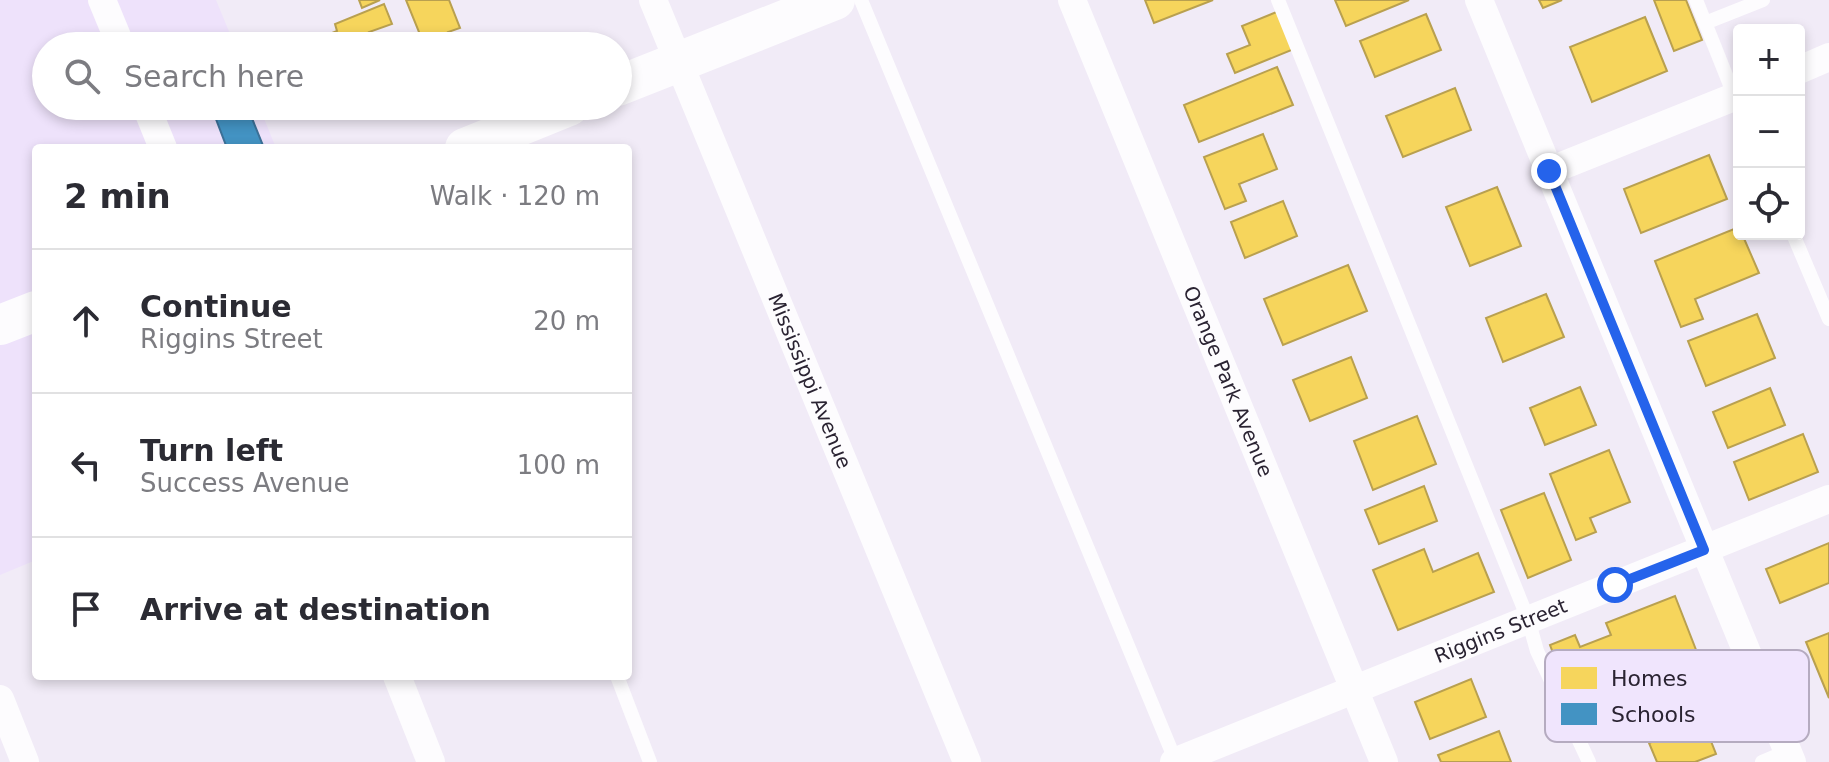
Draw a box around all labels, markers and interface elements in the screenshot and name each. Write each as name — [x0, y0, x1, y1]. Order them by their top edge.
map controls — [1733, 24, 1805, 240]
button: + — [1733, 24, 1805, 96]
search box — [32, 32, 632, 120]
icon: search — [60, 54, 104, 98]
text: Search here — [124, 59, 304, 94]
button: − — [1733, 96, 1805, 168]
route end — [1531, 153, 1567, 189]
button: locate — [1733, 168, 1805, 240]
text: 2 min — [64, 176, 171, 216]
text: Walk · 120 m — [430, 181, 600, 211]
street label: Orange Park Avenue — [1178, 282, 1278, 480]
text: Continue — [140, 289, 292, 324]
street label: Mississippi Avenue — [763, 290, 857, 472]
icon: ahead — [64, 299, 108, 343]
text: 20 m — [533, 306, 600, 336]
text: Riggins Street — [140, 324, 323, 354]
text: Turn left — [140, 433, 283, 468]
icon: left — [64, 443, 108, 487]
text: 100 m — [517, 450, 600, 480]
text: Success Avenue — [140, 468, 350, 498]
route start — [1597, 567, 1633, 603]
icon: arrive — [64, 587, 108, 631]
text: Arrive at destination — [140, 592, 491, 627]
street label: Riggins Street — [1431, 593, 1571, 668]
legend — [1545, 650, 1809, 742]
text: Homes — [1611, 666, 1687, 691]
text: Schools — [1611, 702, 1696, 727]

